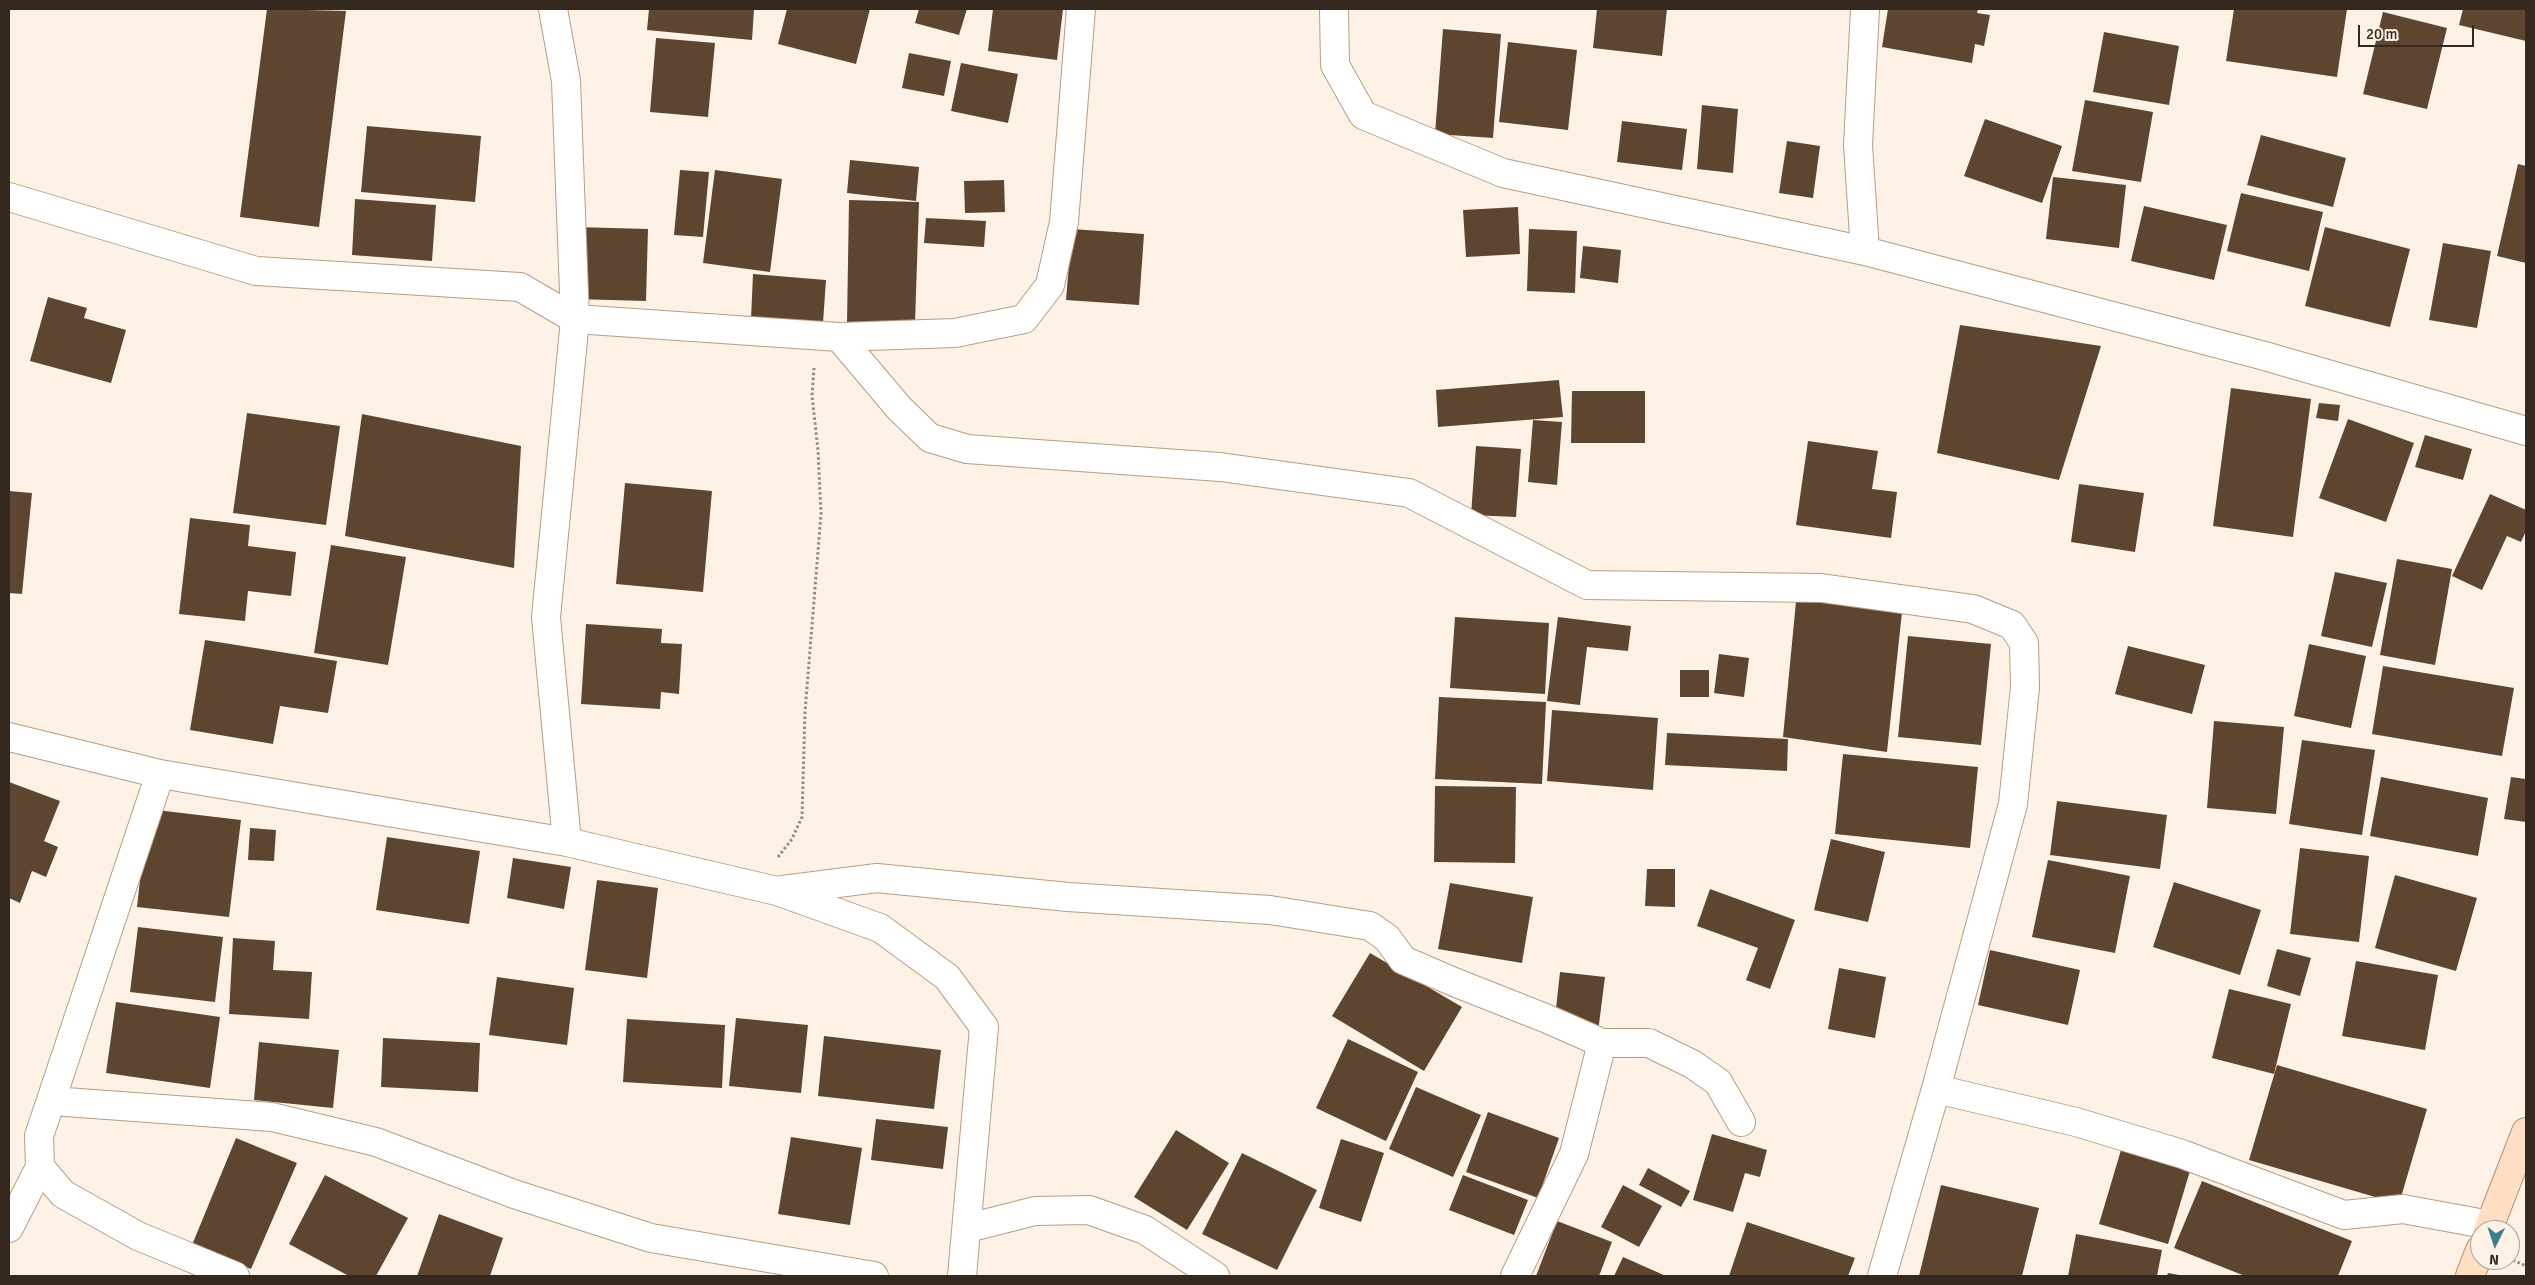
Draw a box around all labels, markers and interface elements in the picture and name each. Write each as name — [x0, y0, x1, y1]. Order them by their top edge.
scale bar — [2360, 15, 2476, 47]
text: 20 m — [2366, 25, 2397, 43]
north arrow — [2470, 1220, 2520, 1270]
text: N — [2489, 1251, 2499, 1268]

